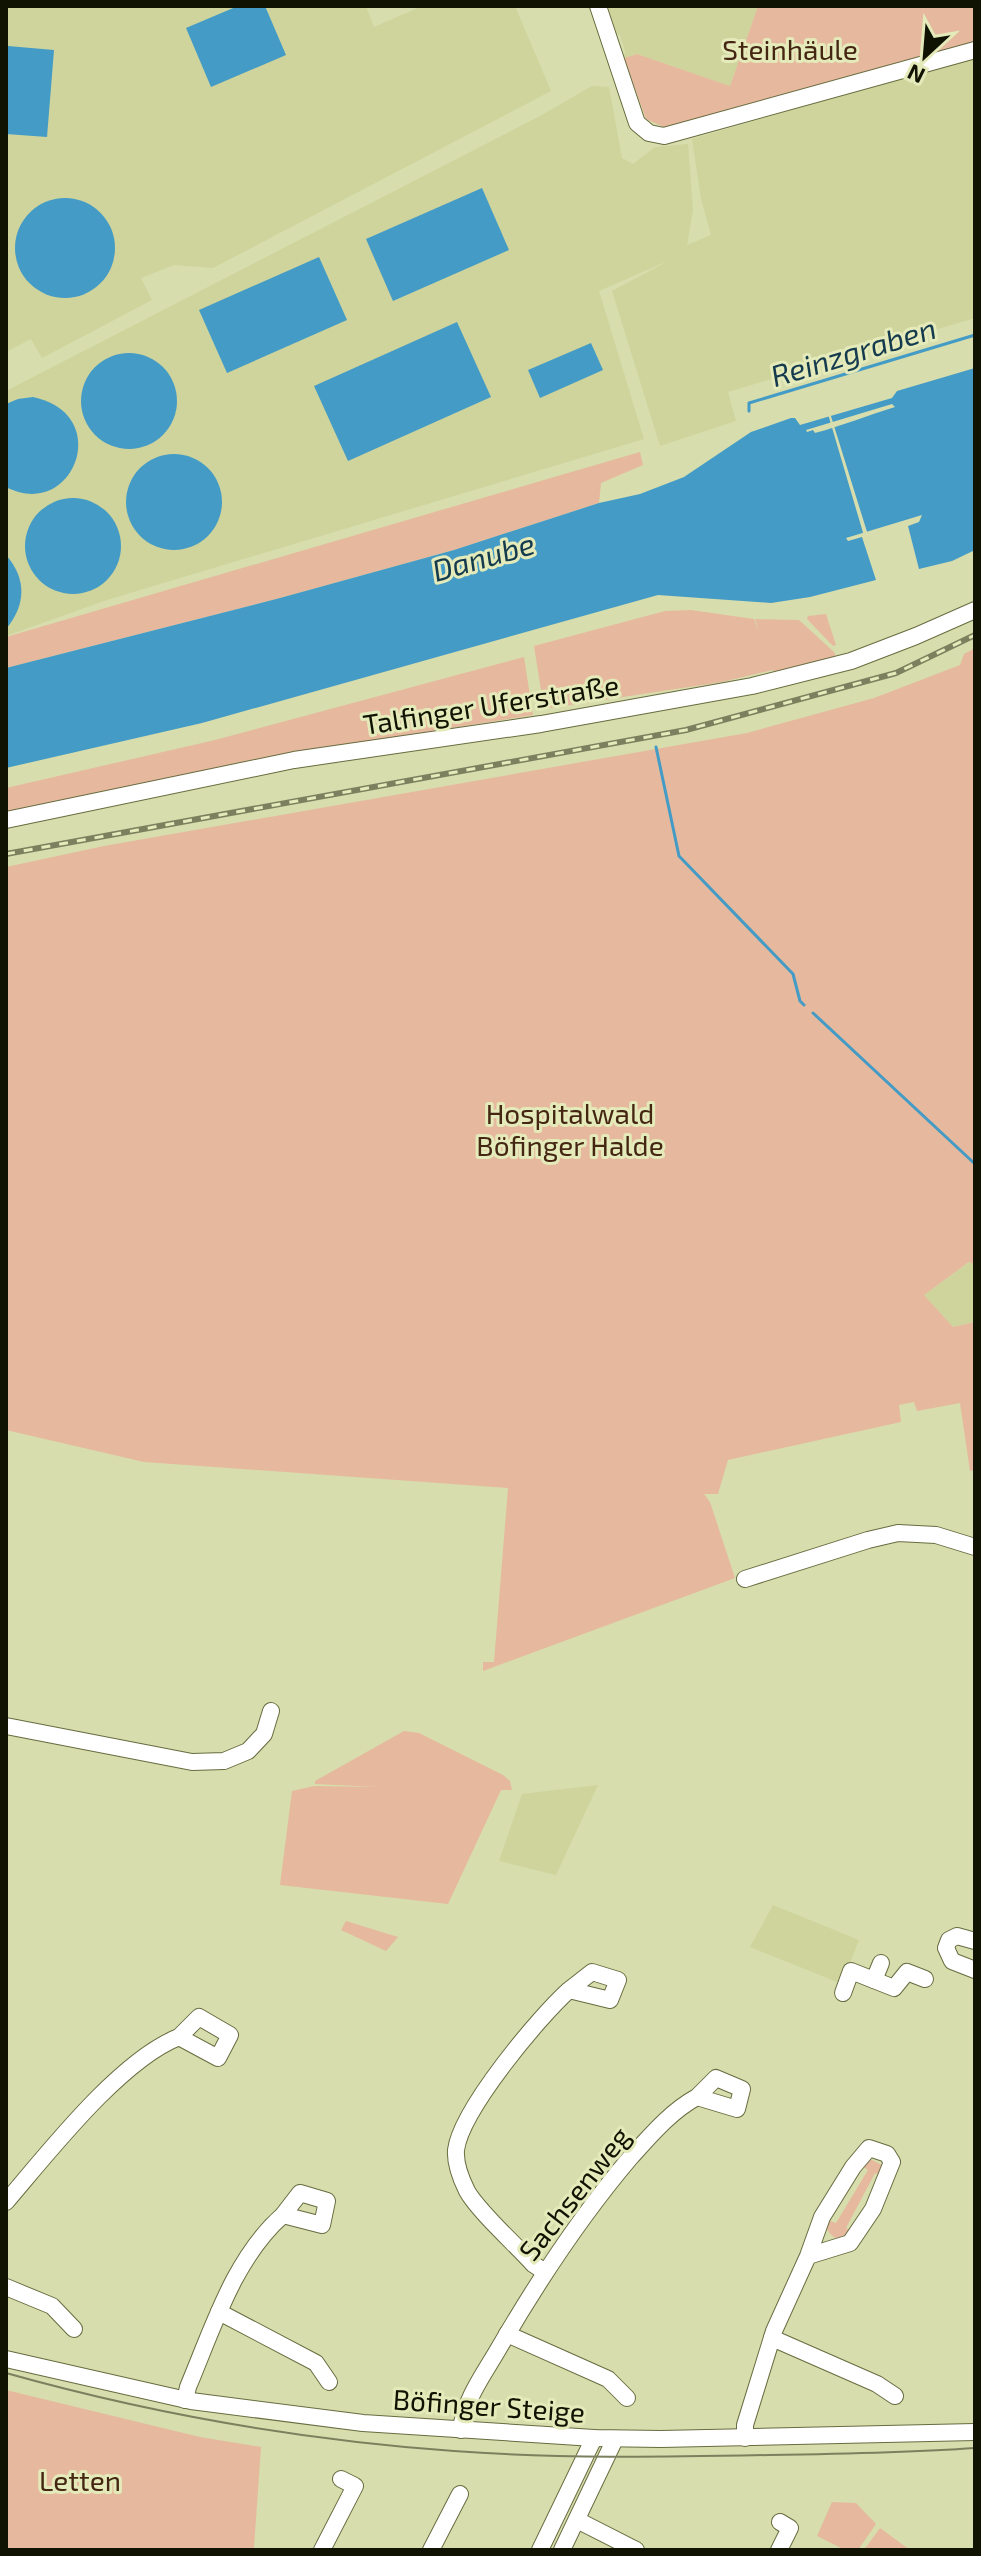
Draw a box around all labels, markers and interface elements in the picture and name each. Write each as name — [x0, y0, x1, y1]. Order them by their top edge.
north arrow — [885, 16, 965, 96]
park label: Steinhäule — [722, 32, 858, 66]
text: N — [903, 60, 929, 90]
water label: Reinzgraben — [766, 309, 940, 393]
water label: Danube — [428, 524, 538, 588]
street label: Talfinger Uferstraße — [361, 667, 621, 741]
park label: Hospitalwald Böfinger Halde — [476, 1096, 664, 1162]
street label: Sachsenweg — [511, 2119, 637, 2267]
street label: Böfinger Steige — [392, 2381, 586, 2429]
park label: Letten — [39, 2463, 121, 2497]

